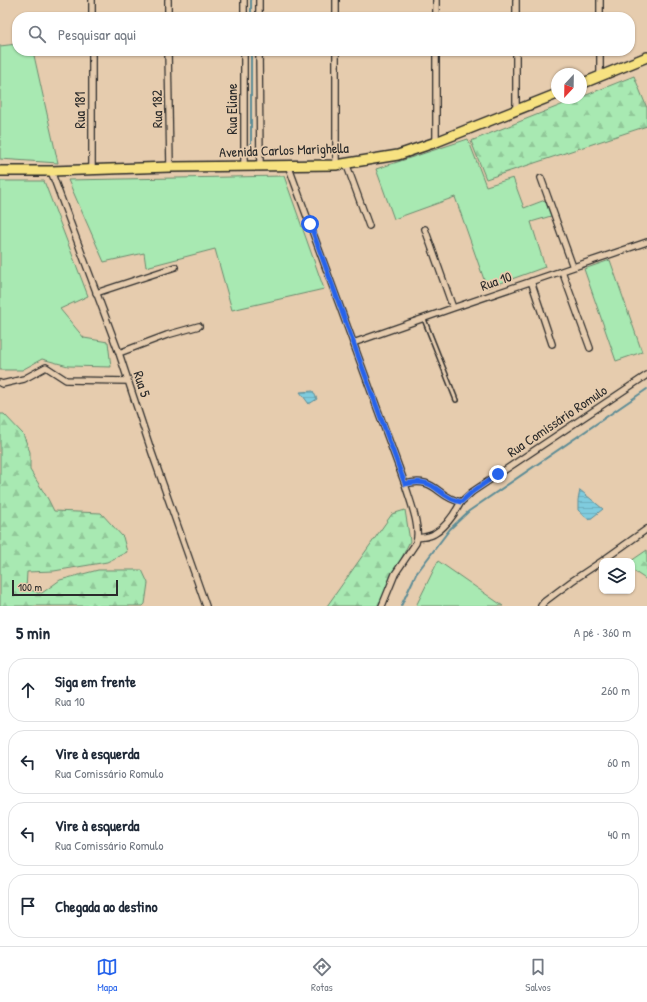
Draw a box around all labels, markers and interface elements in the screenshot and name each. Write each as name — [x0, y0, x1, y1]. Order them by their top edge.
search box — [12, 12, 635, 56]
icon: search — [26, 23, 48, 45]
text: Pesquisar aqui — [58, 24, 136, 45]
north arrow — [551, 68, 587, 104]
street label: Rua Eliane — [222, 83, 241, 135]
street label: Rua 182 — [147, 89, 166, 128]
street label: Rua 181 — [70, 92, 89, 128]
street label: Avenida Carlos Marighella — [219, 138, 350, 162]
route start — [301, 215, 319, 233]
street label: Rua 10 — [478, 266, 514, 295]
street label: Rua 5 — [129, 368, 156, 399]
street label: Rua Comissário Romulo — [503, 380, 611, 461]
route end — [489, 465, 507, 483]
map controls — [599, 558, 635, 594]
button: layers — [599, 558, 635, 594]
scale bar — [12, 578, 118, 597]
text: 100 m — [18, 580, 42, 594]
text: 5 min — [16, 621, 50, 644]
text: A pé · 360 m — [574, 623, 631, 641]
text: Siga em frente — [55, 671, 136, 692]
icon: ahead — [17, 679, 39, 701]
text: 260 m — [601, 681, 630, 699]
text: Rua 10 — [55, 692, 85, 710]
text: Vire à esquerda — [55, 743, 139, 764]
icon: left — [17, 751, 39, 773]
text: 60 m — [607, 753, 630, 771]
text: Rua Comissário Romulo — [55, 764, 163, 782]
text: Vire à esquerda — [55, 815, 139, 836]
icon: left — [17, 823, 39, 845]
text: 40 m — [607, 825, 630, 843]
text: Rua Comissário Romulo — [55, 836, 163, 854]
icon: arrive — [17, 895, 39, 917]
text: Chegada ao destino — [55, 896, 158, 917]
tab: Mapa — [96, 956, 118, 994]
tab: Rotas — [311, 956, 333, 994]
tab: Salvos — [525, 956, 551, 994]

